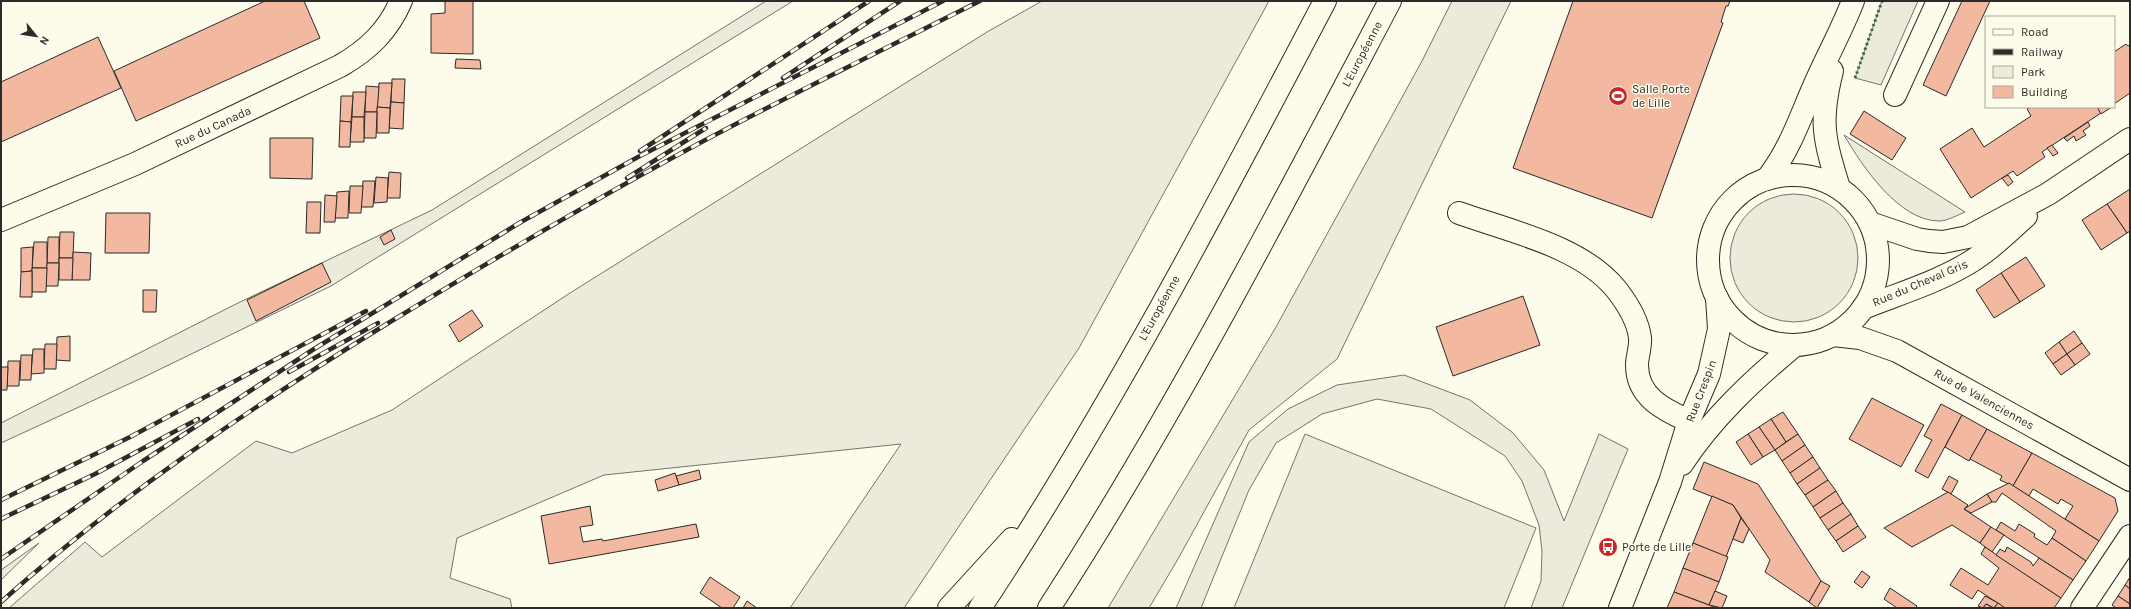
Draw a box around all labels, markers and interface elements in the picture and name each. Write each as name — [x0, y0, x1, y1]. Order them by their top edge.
north arrow — [16, 16, 56, 56]
legend — [1985, 16, 2115, 108]
street label: L'Européenne — [1339, 19, 1385, 89]
text: Road — [2021, 25, 2049, 39]
text: N — [37, 34, 52, 47]
text: Railway — [2021, 45, 2063, 59]
text: Park — [2021, 65, 2046, 79]
place label: Salle Porte de Lille — [1632, 82, 1690, 110]
sports icon: Salle Porte de Lille — [1607, 85, 1629, 107]
text: Building — [2021, 85, 2068, 99]
street label: Rue du Canada — [173, 103, 253, 151]
street label: Rue du Cheval Gris — [1870, 257, 1970, 309]
street label: L'Européenne — [1135, 273, 1183, 343]
street label: Rue Crespin — [1683, 358, 1719, 424]
street label: Rue de Valenciennes — [1931, 366, 2037, 432]
bus stop icon: Porte de Lille — [1597, 536, 1619, 558]
place label: Porte de Lille — [1622, 540, 1691, 554]

